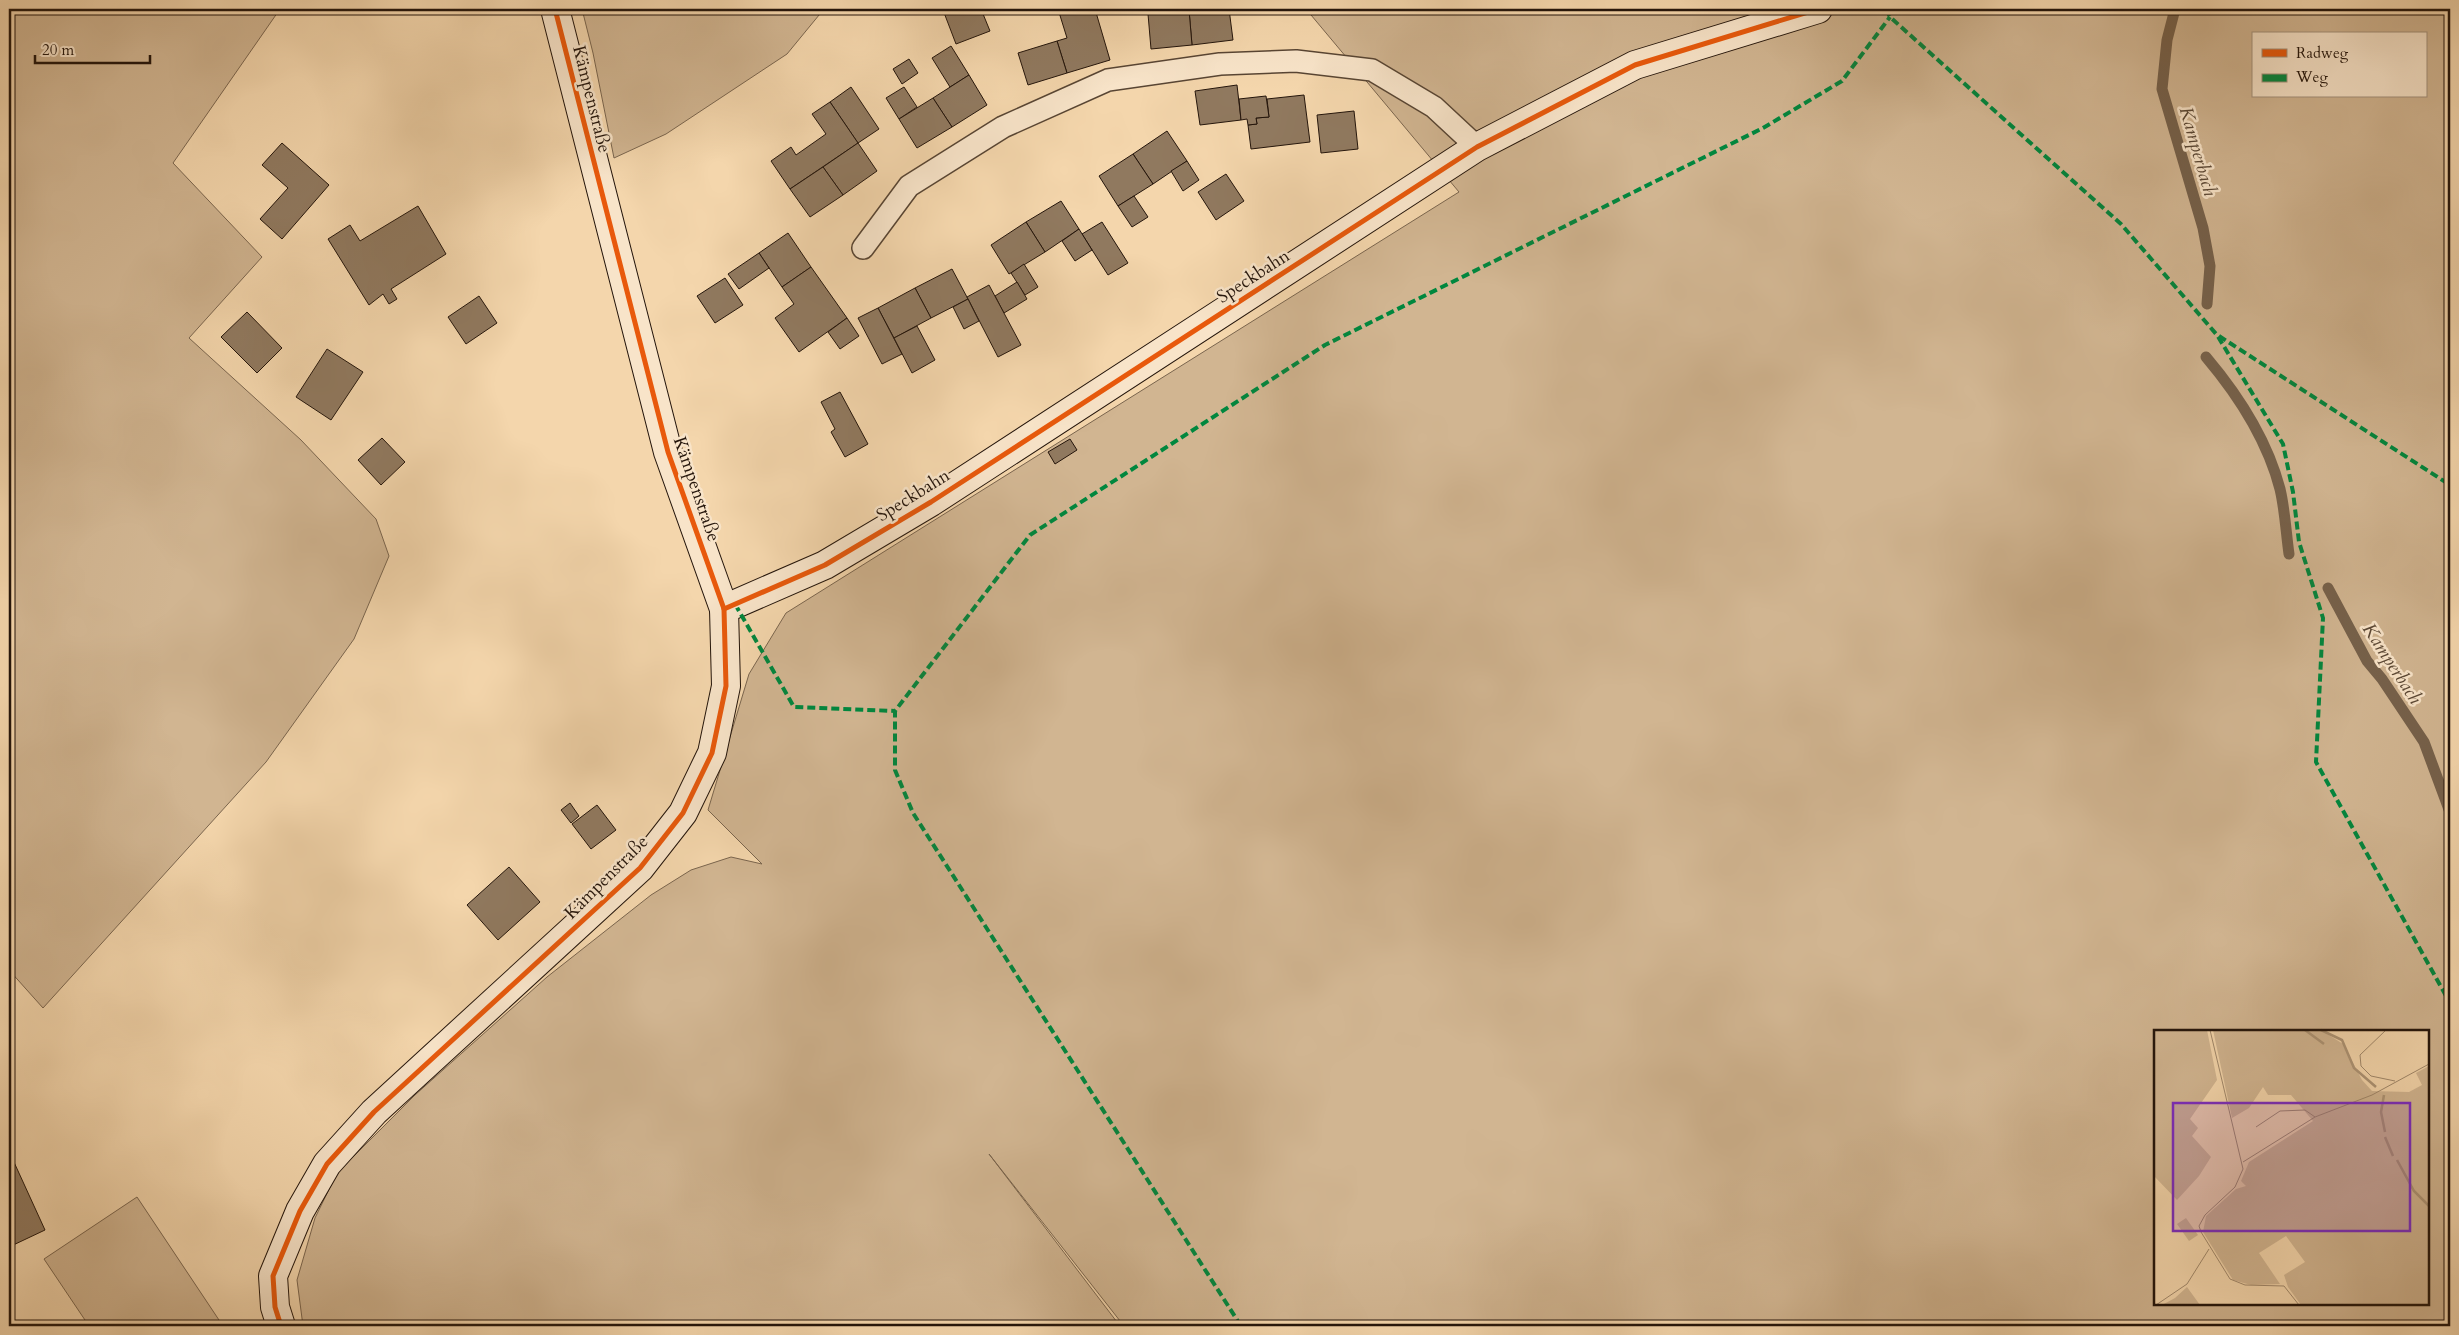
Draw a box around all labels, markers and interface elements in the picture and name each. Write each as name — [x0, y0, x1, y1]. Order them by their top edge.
scale bar — [35, 32, 150, 64]
legend — [2252, 32, 2426, 98]
text: 20 m — [42, 40, 74, 60]
street label: Kämpenstraße — [566, 43, 617, 155]
text: Radweg — [2296, 43, 2349, 63]
text: Weg — [2295, 67, 2328, 87]
water label: Kamperbach — [2173, 103, 2223, 199]
street label: Speckbahn — [1212, 243, 1295, 309]
street label: Kämpenstraße — [667, 433, 726, 545]
street label: Speckbahn — [872, 463, 955, 528]
water label: Kamperbach — [2356, 618, 2428, 709]
street label: Kämpenstraße — [559, 830, 654, 925]
inset map — [2154, 1030, 2429, 1305]

